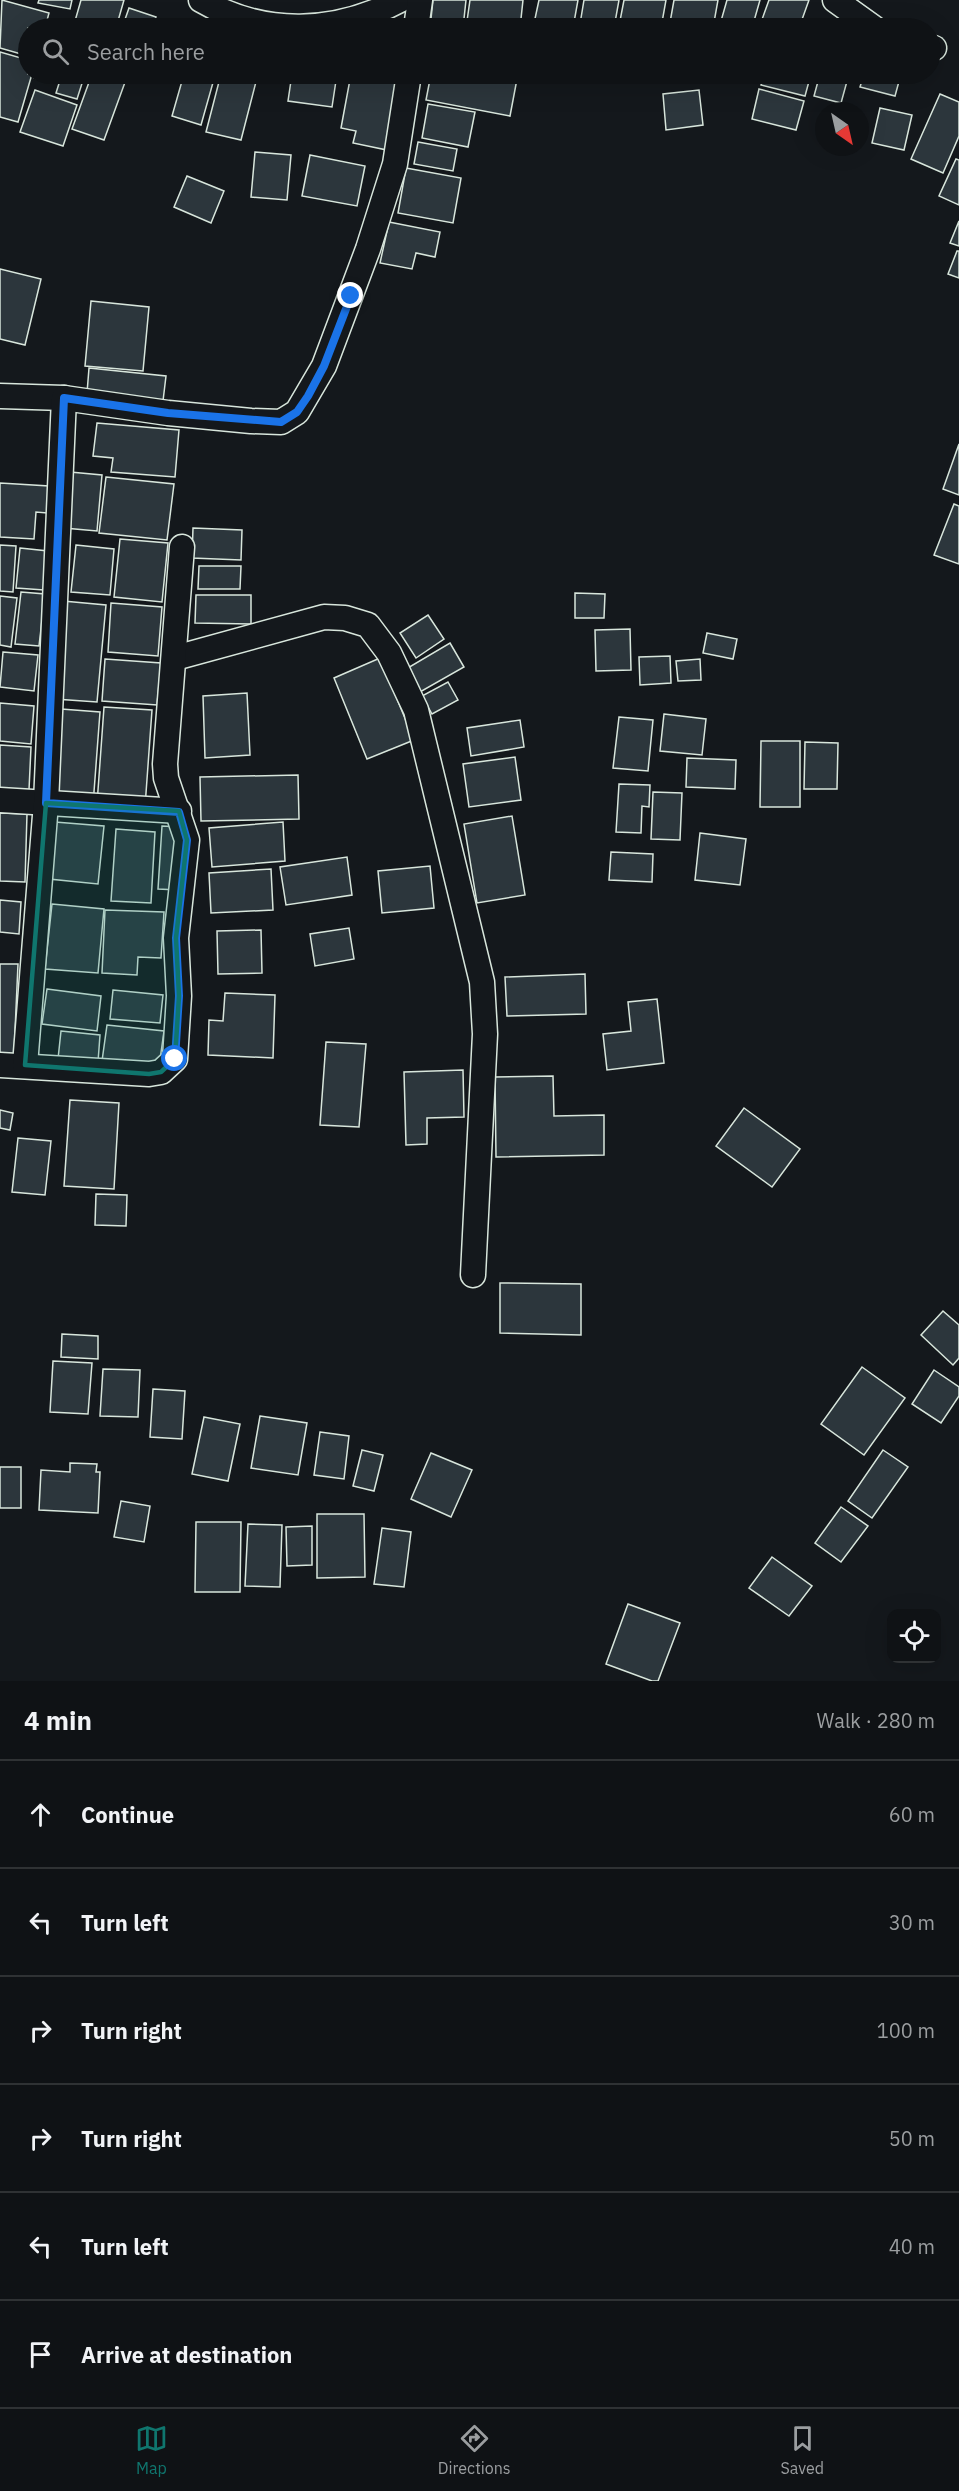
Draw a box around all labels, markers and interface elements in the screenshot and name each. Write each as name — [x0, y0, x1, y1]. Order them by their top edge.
search box — [18, 18, 941, 84]
icon: search — [39, 35, 72, 68]
text: Search here — [87, 37, 205, 66]
north arrow — [815, 102, 869, 156]
route end — [337, 282, 363, 308]
route start — [161, 1045, 187, 1071]
map controls — [887, 1609, 941, 1663]
button: locate — [887, 1609, 941, 1663]
text: 4 min — [24, 1703, 92, 1737]
text: Walk · 280 m — [817, 1707, 935, 1734]
icon: ahead — [24, 1798, 57, 1831]
text: Continue — [81, 1800, 174, 1829]
text: 60 m — [889, 1801, 935, 1828]
icon: left — [24, 1906, 57, 1939]
text: Turn left — [81, 1908, 169, 1937]
text: 30 m — [889, 1909, 935, 1936]
icon: right — [24, 2014, 57, 2047]
text: Turn right — [81, 2016, 182, 2045]
text: 100 m — [877, 2017, 935, 2044]
icon: right — [24, 2122, 57, 2155]
text: Turn right — [81, 2124, 182, 2153]
text: 50 m — [889, 2125, 935, 2152]
icon: left — [24, 2230, 57, 2263]
text: Turn left — [81, 2232, 169, 2261]
text: 40 m — [889, 2233, 935, 2260]
icon: arrive — [24, 2338, 57, 2371]
text: Arrive at destination — [81, 2340, 292, 2369]
tab: Map — [135, 2422, 168, 2478]
tab: Directions — [438, 2422, 511, 2478]
tab: Saved — [781, 2422, 824, 2478]

